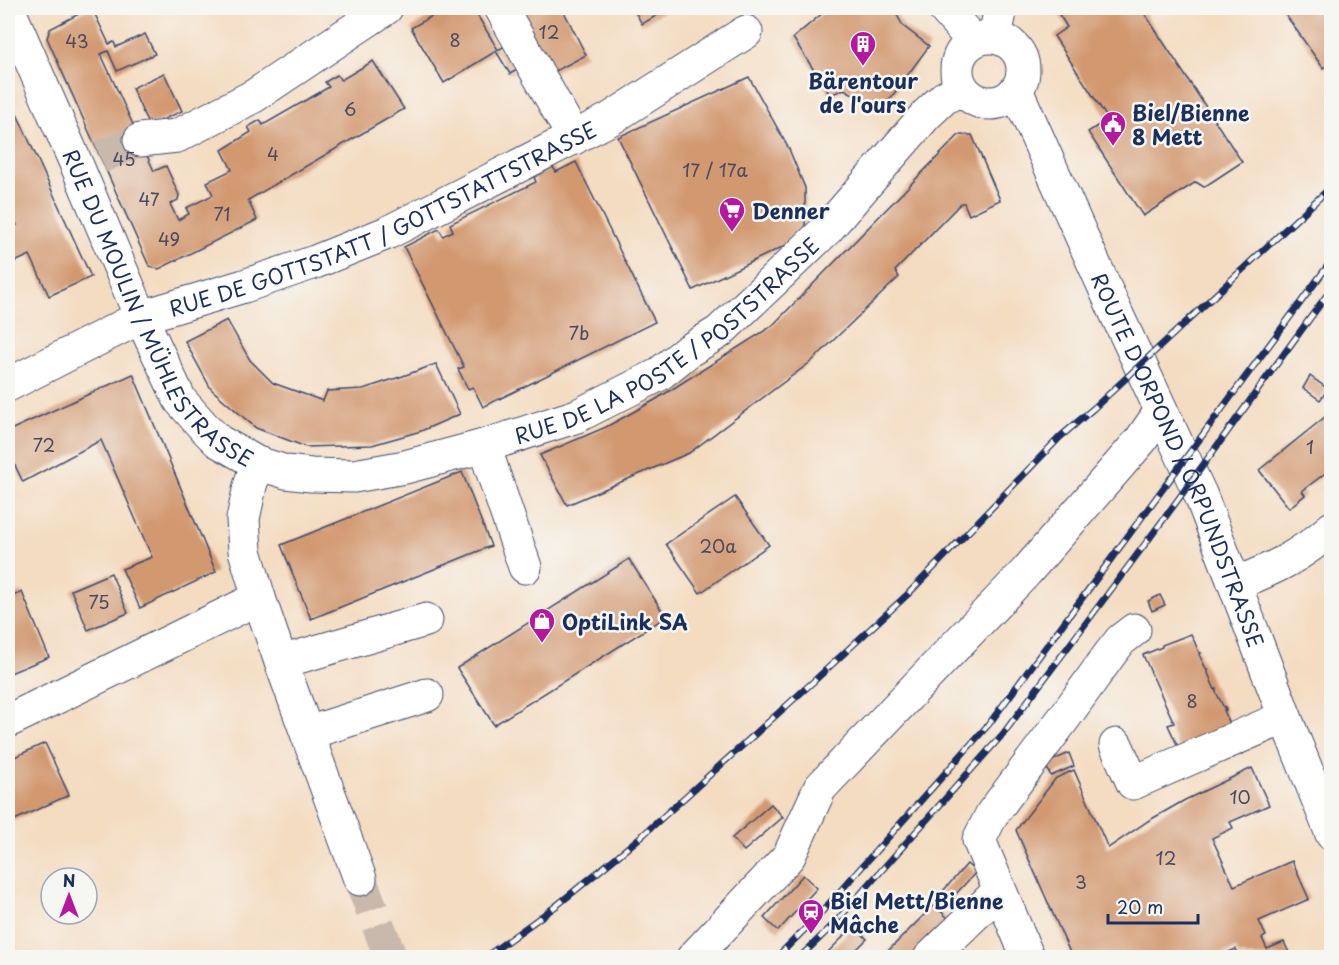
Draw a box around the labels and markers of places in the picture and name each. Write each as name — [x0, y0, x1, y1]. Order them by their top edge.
building icon: Bärentour de l'ours — [848, 29, 878, 67]
place label: Bärentour de l'ours — [808, 64, 918, 120]
place label: Biel/Bienne 8 Mett — [1132, 96, 1250, 152]
public building icon: Biel/Bienne 8 Mett — [1098, 109, 1128, 147]
place label: Denner — [752, 194, 830, 226]
supermarket icon: Denner — [717, 195, 747, 233]
place label: OptiLink SA — [562, 605, 688, 637]
shop icon: OptiLink SA — [527, 606, 557, 644]
place label: Biel Mett/Bienne Mâche — [830, 884, 1004, 940]
station icon: Biel Mett/Bienne Mâche — [796, 897, 826, 935]

